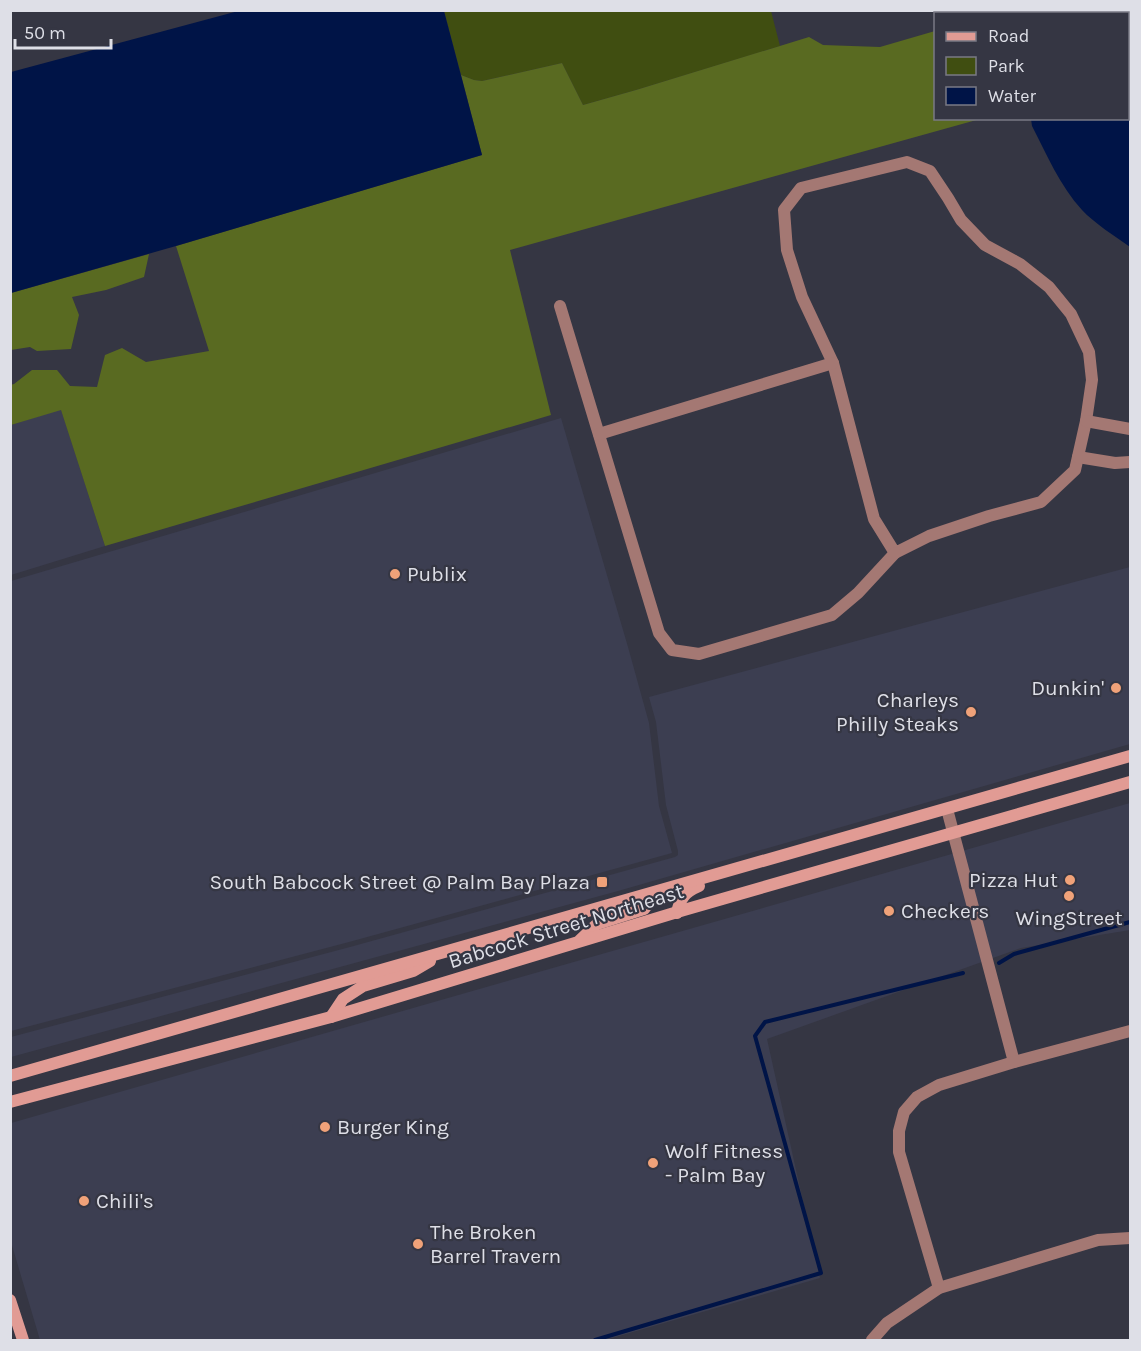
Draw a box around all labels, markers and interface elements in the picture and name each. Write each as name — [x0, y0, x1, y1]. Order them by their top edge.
scale bar — [15, 12, 111, 50]
legend — [934, 12, 1129, 120]
text: 50 m — [24, 22, 66, 44]
text: Road — [988, 25, 1029, 47]
text: Park — [988, 55, 1025, 77]
text: Water — [988, 85, 1036, 107]
place label: Publix — [407, 562, 467, 586]
marker: Publix — [388, 567, 402, 581]
place label: Dunkin' — [1031, 676, 1104, 700]
marker: Dunkin' — [1109, 681, 1123, 695]
place label: Charleys Philly Steaks — [836, 688, 959, 736]
marker: Charleys Philly Steaks — [964, 705, 978, 719]
place label: Pizza Hut — [969, 868, 1058, 892]
place label: South Babcock Street @ Palm Bay Plaza — [210, 870, 590, 894]
marker: Pizza Hut — [1063, 873, 1077, 887]
marker: South Babcock Street @ Palm Bay Plaza — [595, 875, 609, 889]
street label: Babcock Street Northeast — [445, 879, 687, 973]
marker: WingStreet — [1062, 889, 1076, 903]
place label: Checkers — [901, 899, 989, 923]
marker: Checkers — [882, 904, 896, 918]
place label: WingStreet — [1015, 906, 1123, 930]
place label: Burger King — [337, 1115, 449, 1139]
marker: Burger King — [318, 1120, 332, 1134]
place label: Wolf Fitness - Palm Bay — [665, 1139, 783, 1187]
marker: Wolf Fitness - Palm Bay — [646, 1156, 660, 1170]
place label: Chili's — [96, 1189, 154, 1213]
marker: Chili's — [77, 1194, 91, 1208]
place label: The Broken Barrel Travern — [430, 1220, 561, 1268]
marker: The Broken Barrel Travern — [411, 1237, 425, 1251]

